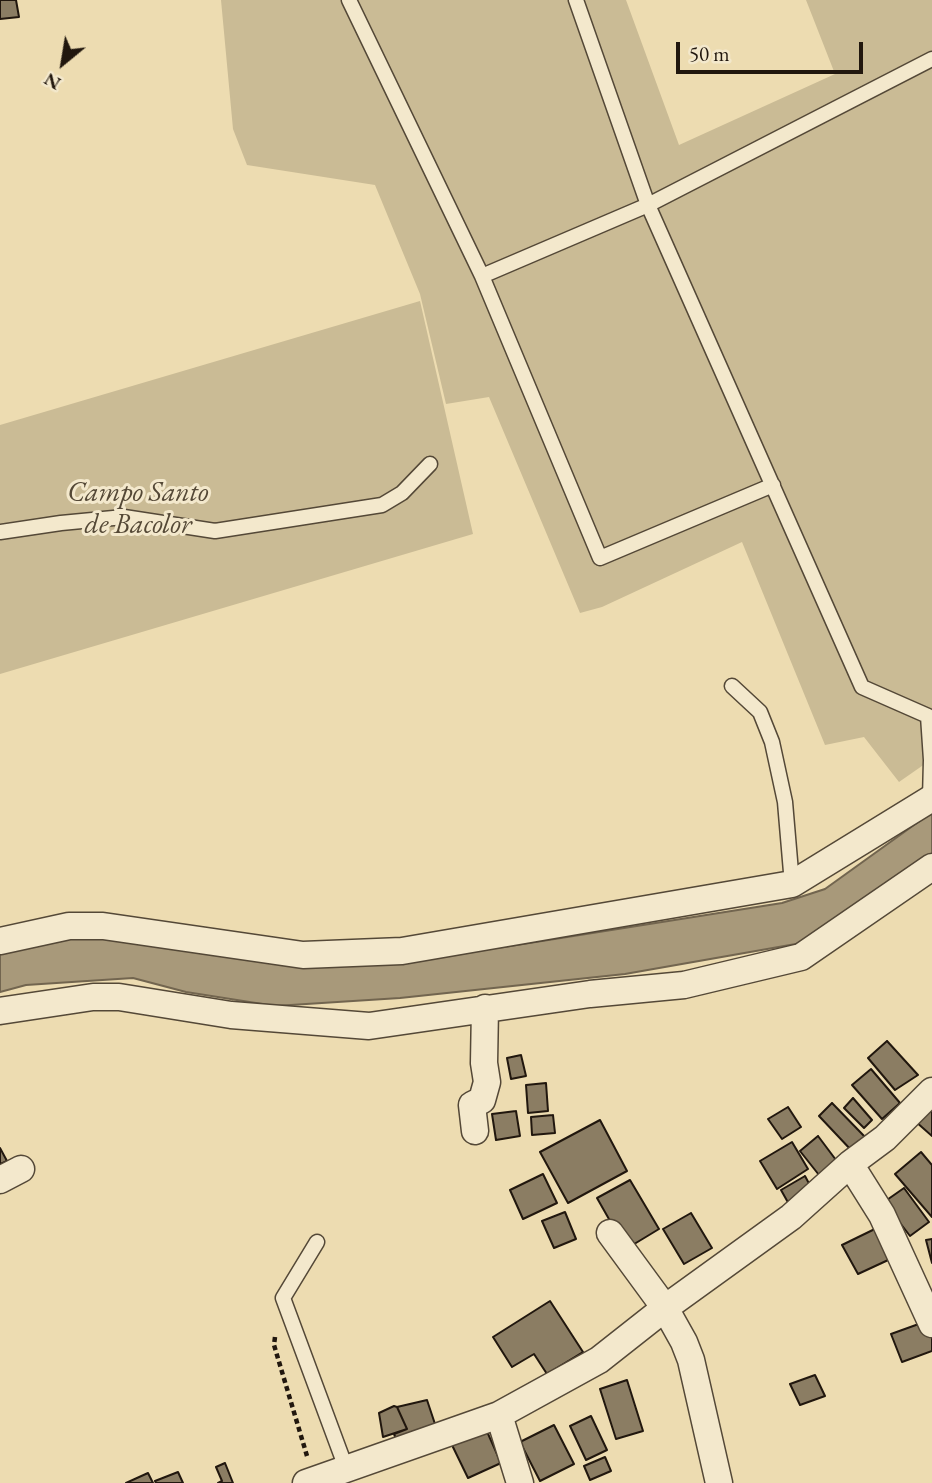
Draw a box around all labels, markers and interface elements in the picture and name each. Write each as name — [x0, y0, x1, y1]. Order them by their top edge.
north arrow — [28, 28, 98, 98]
scale bar — [680, 28, 867, 72]
text: 50 m — [689, 40, 730, 67]
text: N — [39, 67, 65, 96]
park label: Campo Santo de Bacolor — [67, 476, 209, 542]

